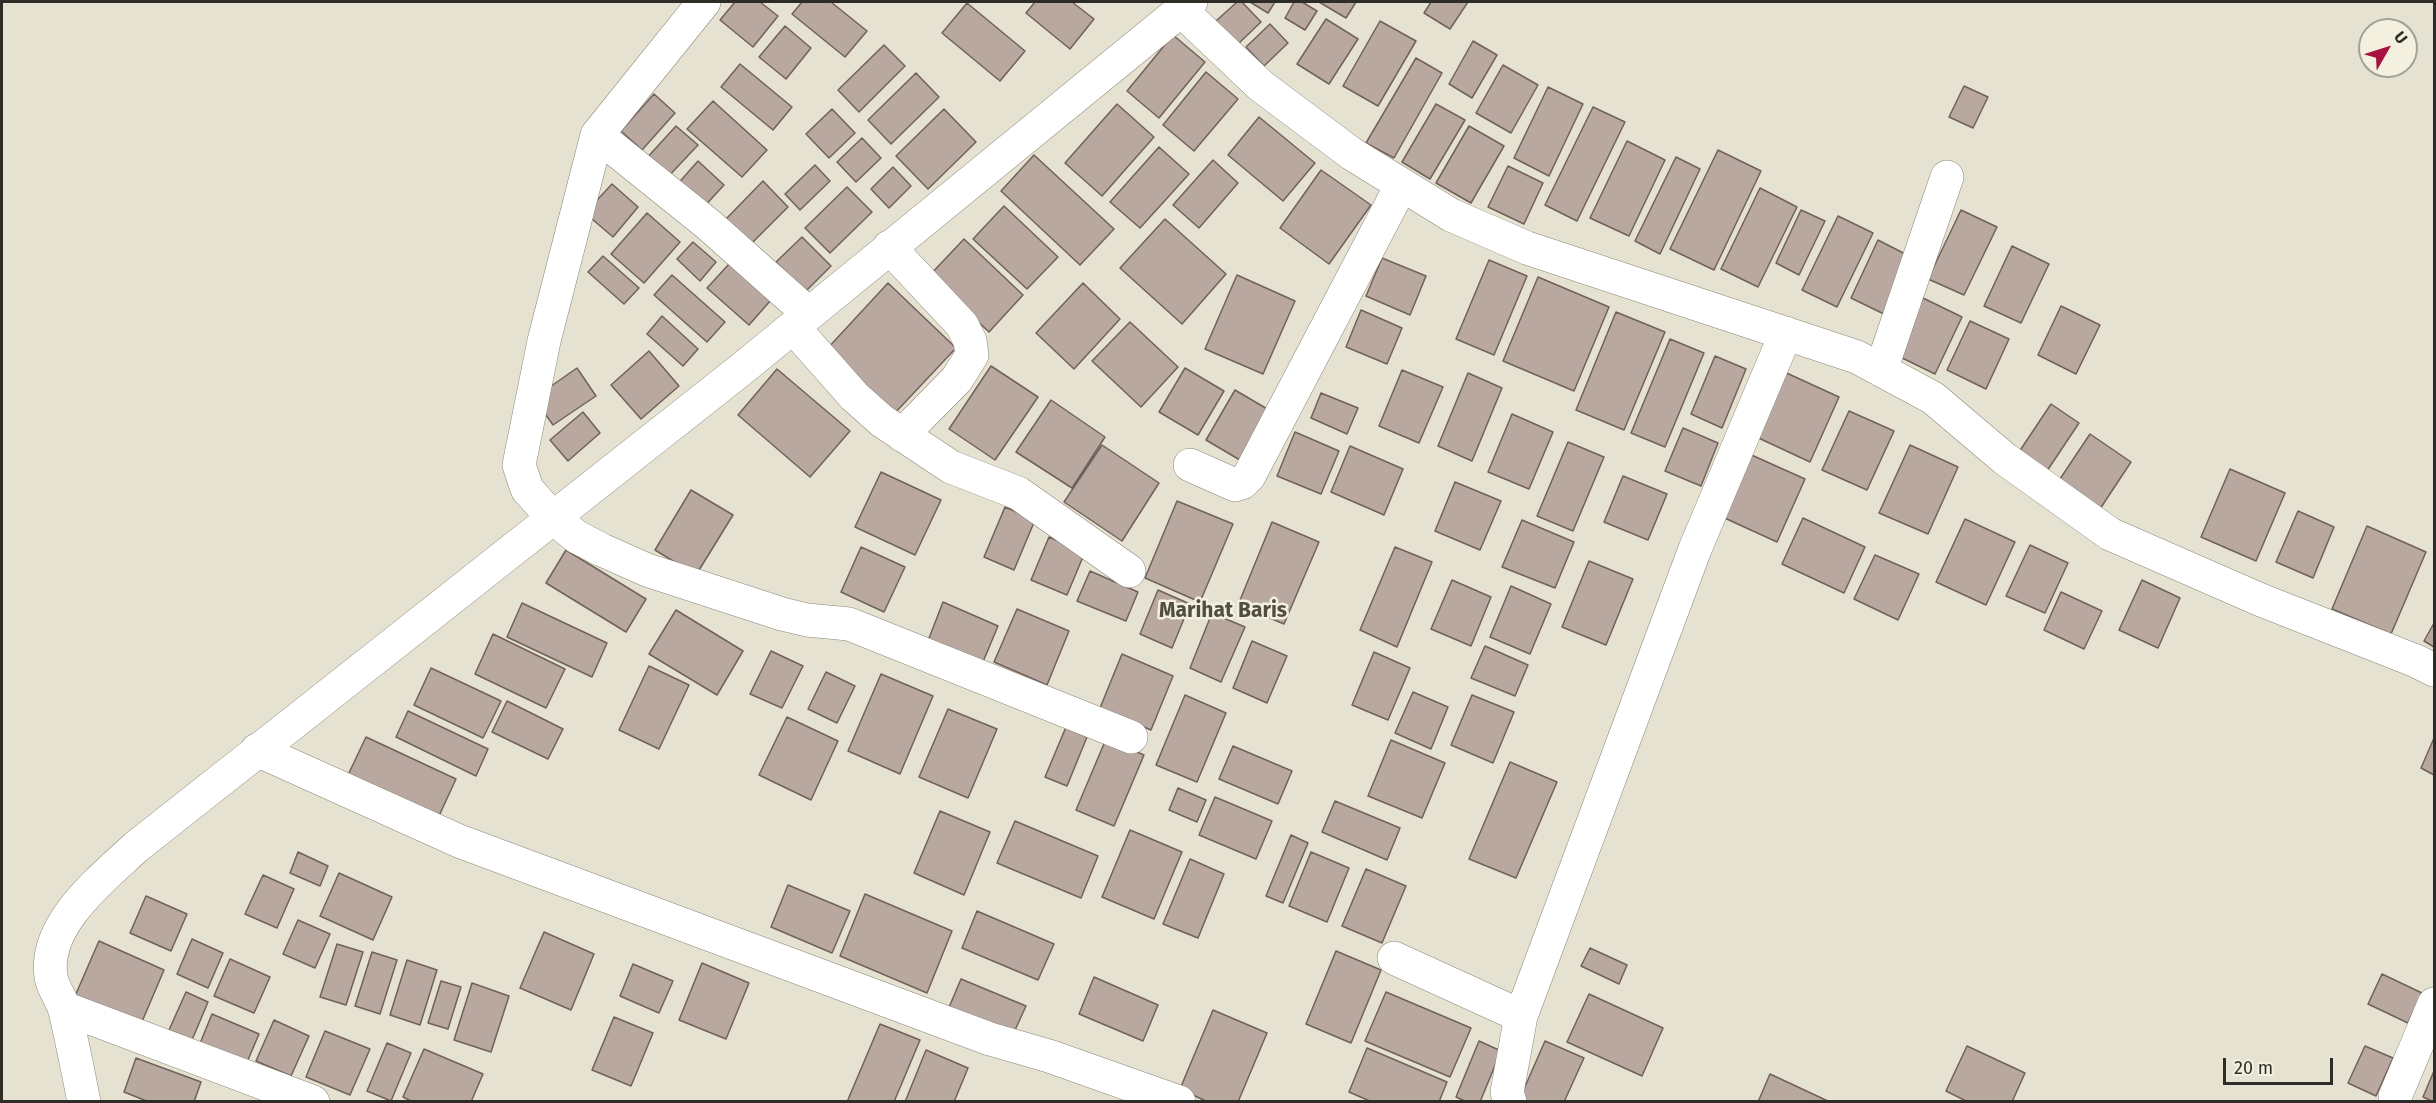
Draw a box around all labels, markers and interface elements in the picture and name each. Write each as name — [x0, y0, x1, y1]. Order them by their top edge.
north arrow — [2358, 18, 2418, 78]
text: U — [2390, 28, 2411, 48]
district label: Marihat Baris — [1159, 598, 1287, 624]
scale bar — [2226, 1046, 2336, 1084]
text: 20 m — [2234, 1057, 2273, 1079]

